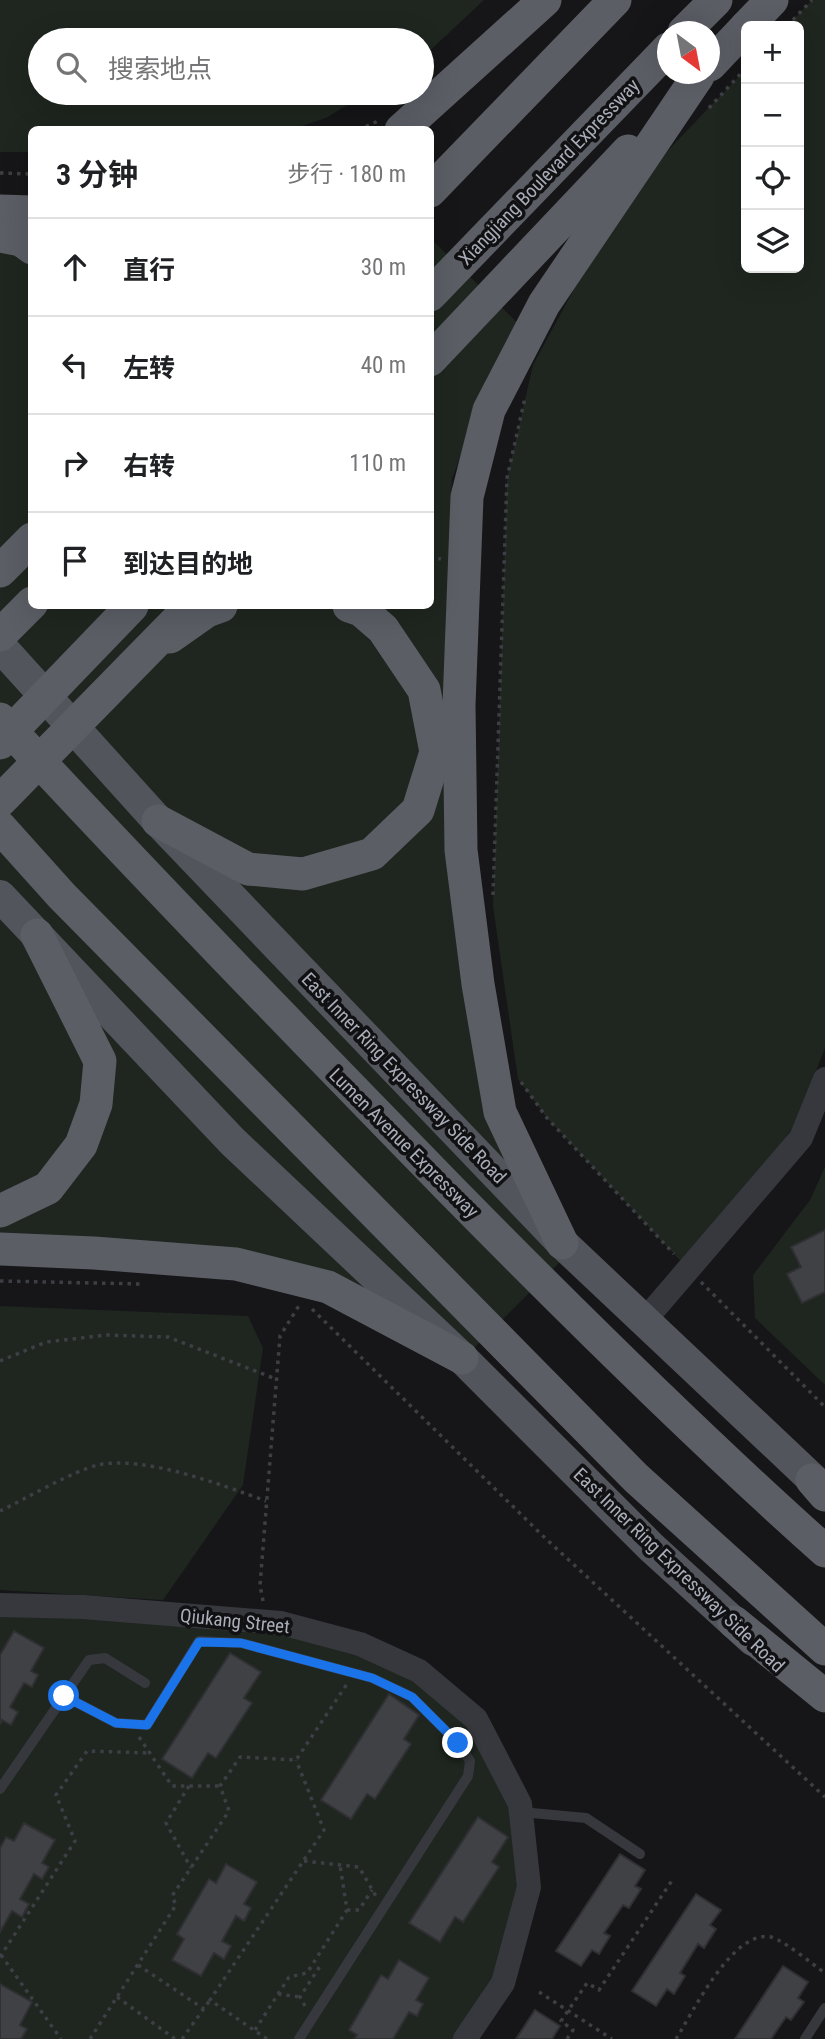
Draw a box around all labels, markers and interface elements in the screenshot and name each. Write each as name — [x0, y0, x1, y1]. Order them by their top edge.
north arrow — [657, 21, 720, 84]
map controls — [741, 21, 804, 273]
button: + — [741, 21, 804, 84]
search box — [28, 28, 434, 105]
icon: search — [52, 48, 90, 86]
text: 搜索地点 — [108, 54, 212, 84]
street label: Xiangjiang Boulevard Expressway — [454, 74, 644, 270]
button: − — [741, 84, 804, 147]
button: locate — [741, 147, 804, 210]
text: 3 分钟 — [56, 157, 138, 192]
text: 步行 · 180 m — [287, 161, 406, 188]
button: layers — [741, 210, 804, 273]
icon: ahead — [56, 248, 94, 286]
text: 30 m — [361, 254, 406, 281]
text: 直行 — [123, 255, 175, 285]
icon: left — [56, 346, 94, 384]
text: 40 m — [361, 352, 406, 379]
text: 左转 — [123, 353, 175, 383]
icon: right — [56, 444, 94, 482]
text: 110 m — [349, 450, 406, 477]
text: 右转 — [123, 451, 175, 481]
icon: arrive — [56, 542, 94, 580]
text: 到达目的地 — [123, 549, 253, 579]
street label: East Inner Ring Expressway Side Road — [297, 968, 511, 1188]
street label: Lumen Avenue Expressway — [324, 1063, 484, 1223]
street label: East Inner Ring Expressway Side Road — [569, 1463, 789, 1677]
street label: Qiukang Street — [179, 1604, 291, 1638]
route start — [48, 1680, 79, 1711]
route end — [442, 1727, 473, 1758]

